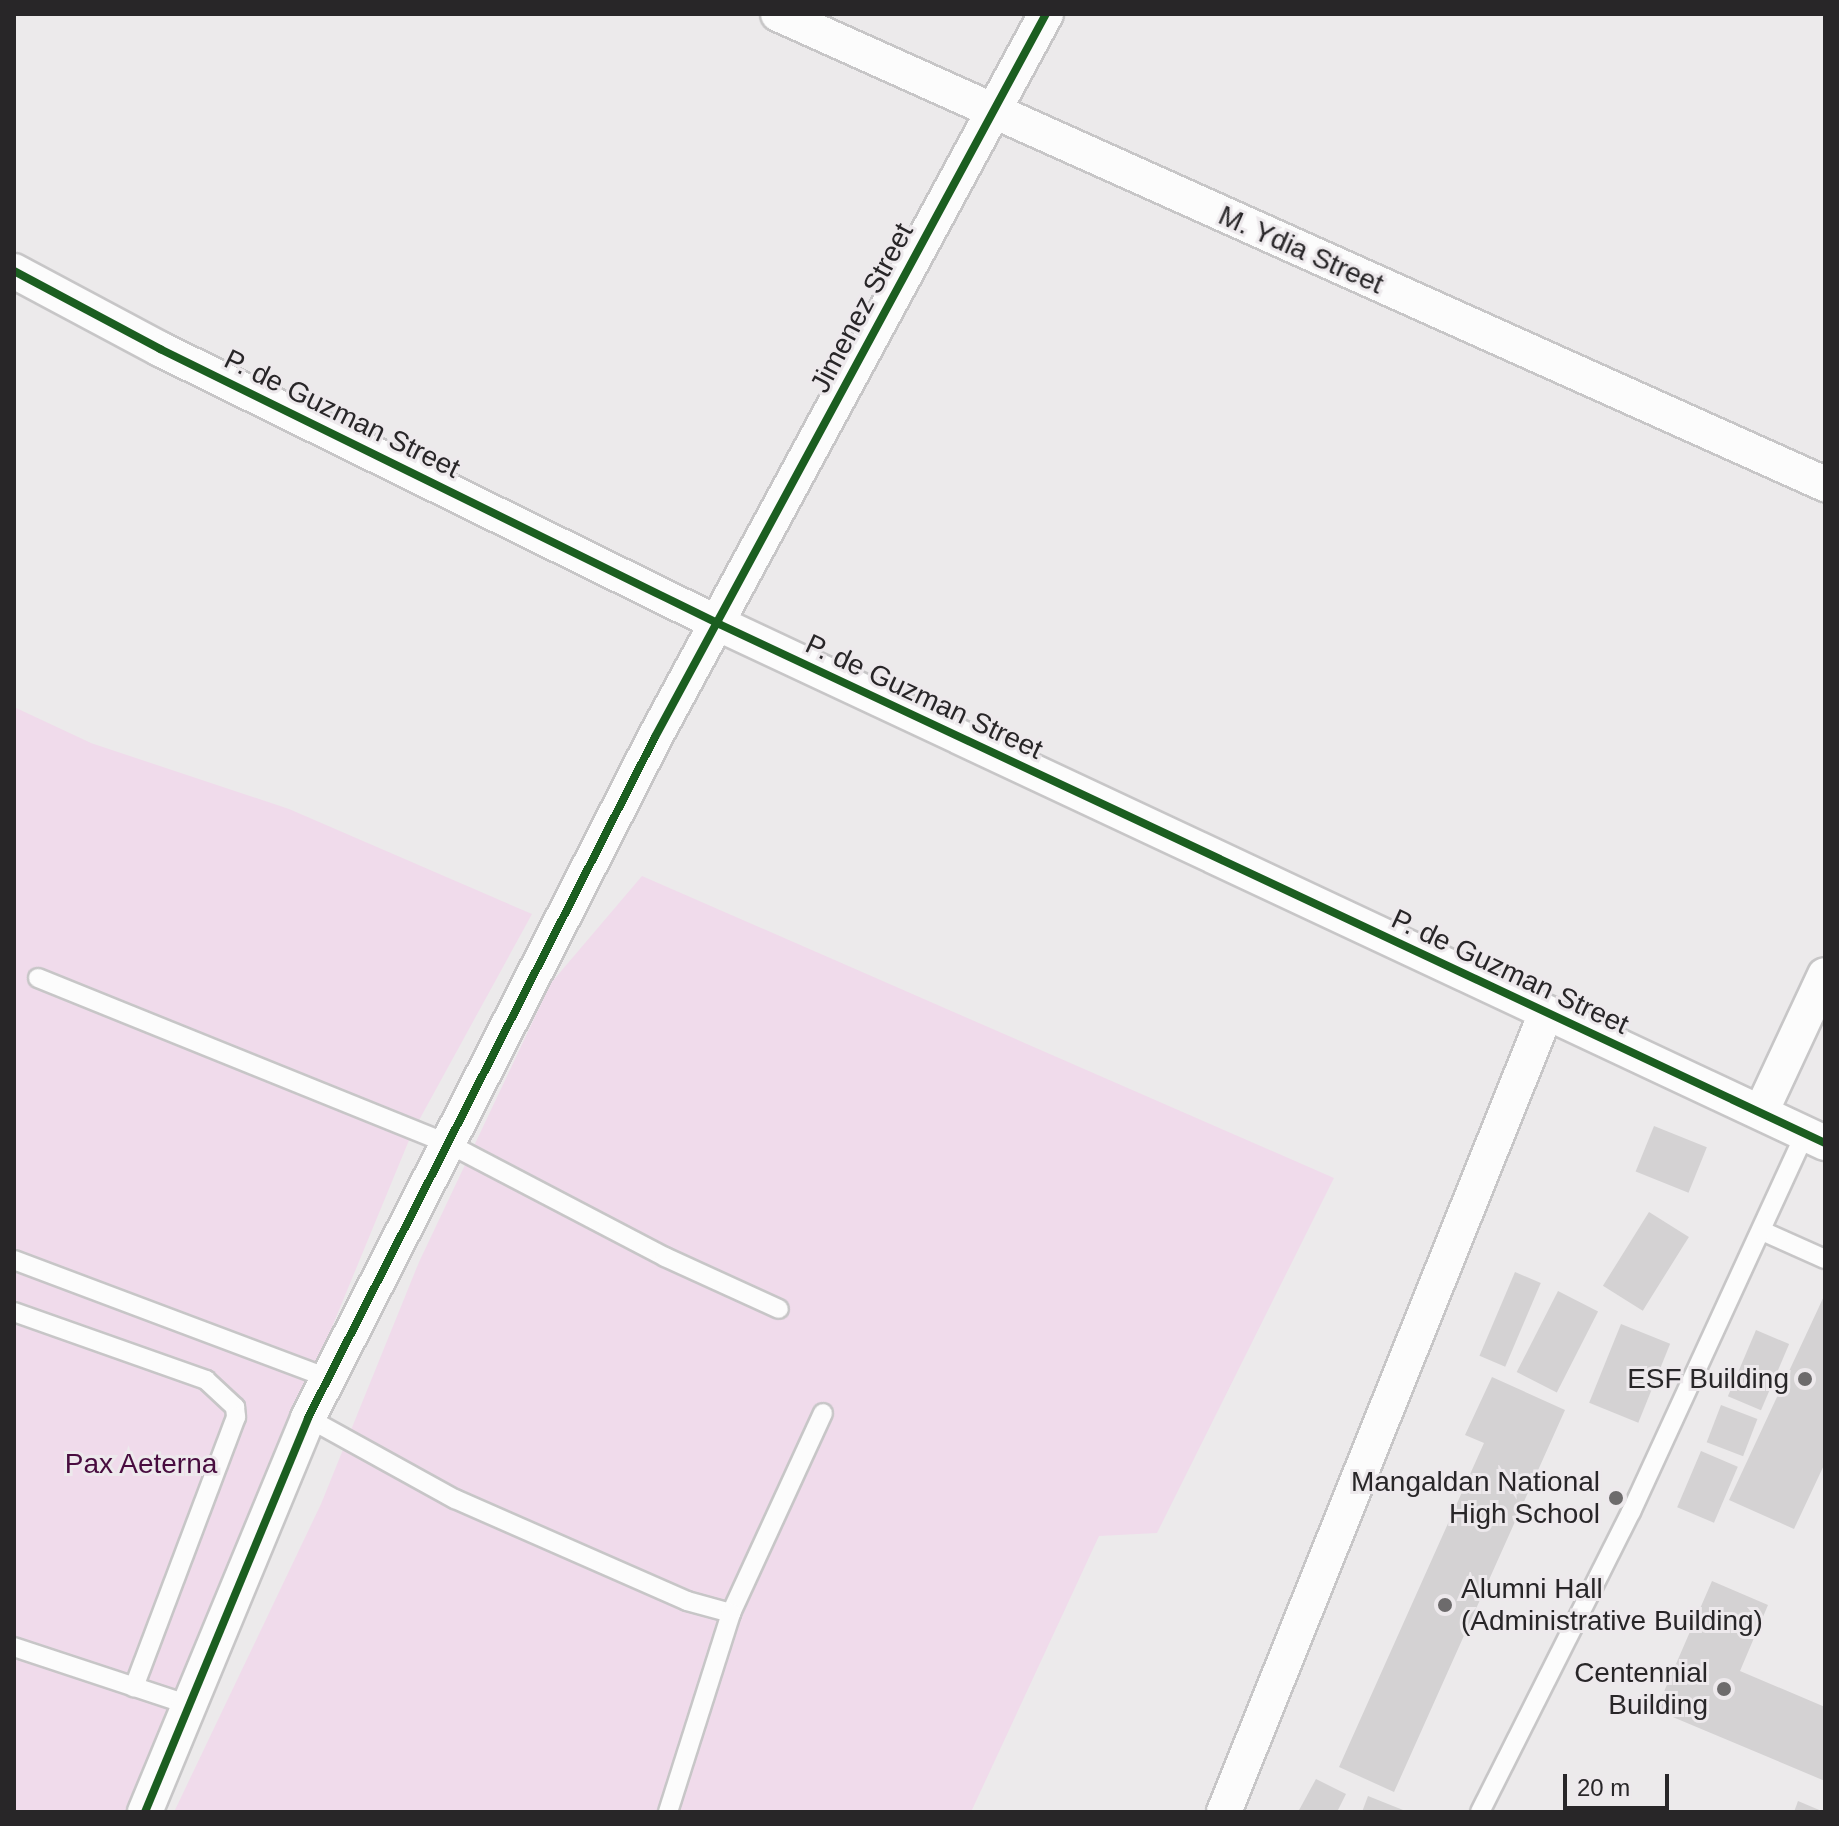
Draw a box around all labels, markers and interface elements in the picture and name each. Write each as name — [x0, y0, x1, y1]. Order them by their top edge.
street label: M. Ydia Street — [1213, 199, 1389, 301]
street label: Jimenez Street — [803, 218, 921, 398]
street label: P. de Guzman Street — [219, 342, 465, 486]
street label: P. de Guzman Street — [800, 627, 1048, 767]
street label: P. de Guzman Street — [1386, 902, 1634, 1042]
place label: ESF Building — [1627, 1362, 1789, 1396]
marker: ESF Building — [1796, 1370, 1814, 1388]
park label: Pax Aeterna — [64, 1447, 218, 1481]
place label: Mangaldan National High School — [1351, 1465, 1600, 1531]
marker: Mangaldan National High School — [1607, 1489, 1625, 1507]
place label: Alumni Hall (Administrative Building) — [1461, 1572, 1763, 1638]
marker: Alumni Hall (Administrative Building) — [1436, 1596, 1454, 1614]
place label: Centennial Building — [1574, 1656, 1708, 1722]
marker: Centennial Building — [1715, 1680, 1733, 1698]
scale bar — [1567, 1758, 1673, 1808]
text: 20 m — [1577, 1774, 1630, 1801]

